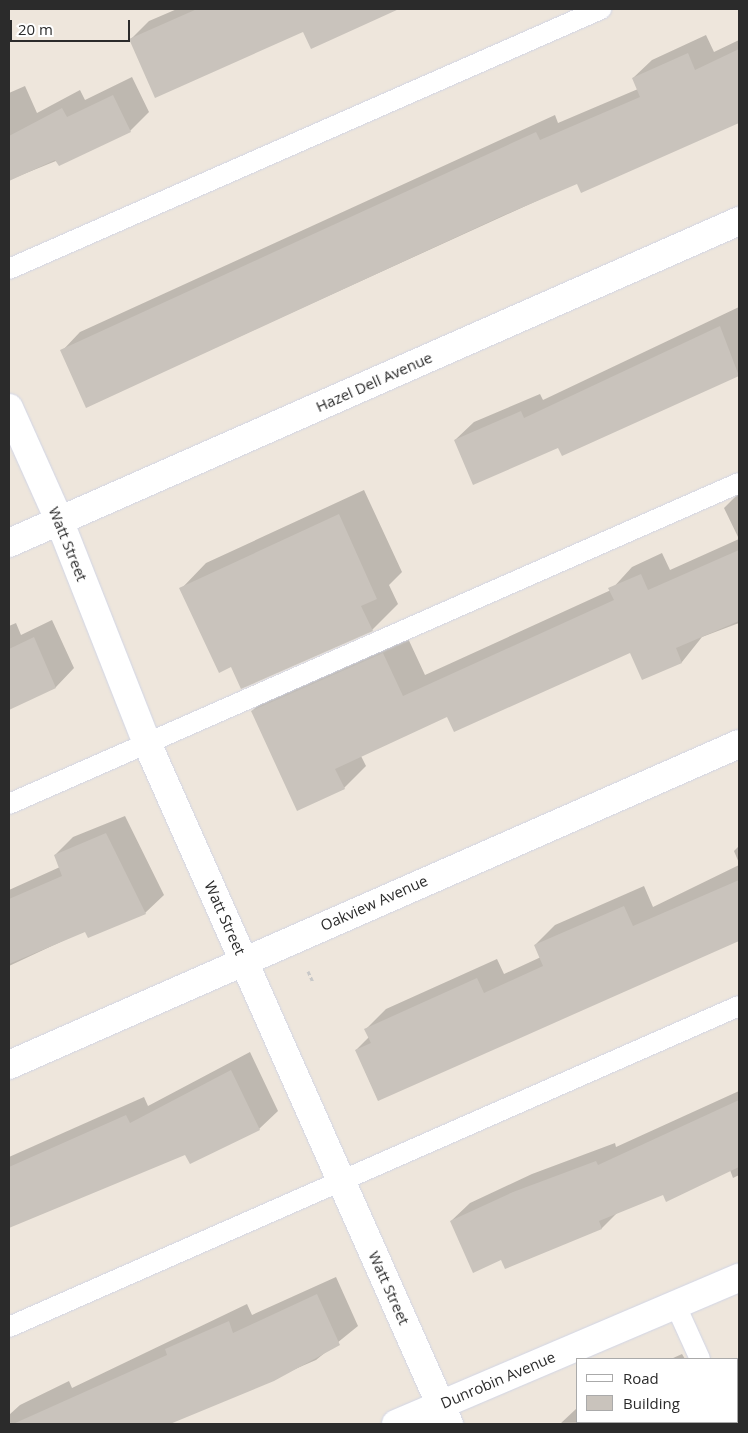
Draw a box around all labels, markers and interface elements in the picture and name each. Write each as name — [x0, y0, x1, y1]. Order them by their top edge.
scale bar — [12, 10, 132, 42]
text: 20 m — [18, 19, 53, 39]
street label: Hazel Dell Avenue — [313, 348, 435, 416]
street label: Watt Street — [45, 504, 91, 584]
street label: Oakview Avenue — [318, 871, 430, 935]
street label: Watt Street — [201, 878, 249, 958]
street label: Watt Street — [365, 1248, 413, 1328]
street label: Dunrobin Avenue — [438, 1348, 558, 1412]
legend — [576, 1358, 738, 1423]
text: Road — [623, 1368, 659, 1388]
text: Building — [623, 1393, 680, 1413]

